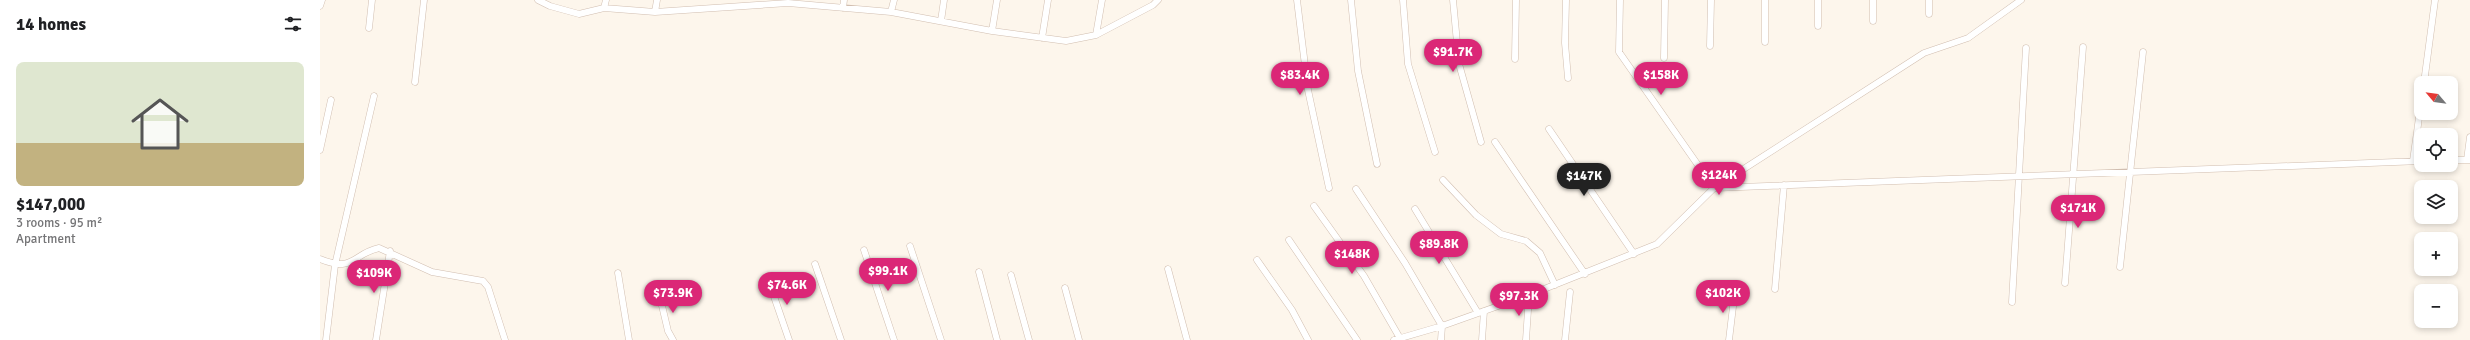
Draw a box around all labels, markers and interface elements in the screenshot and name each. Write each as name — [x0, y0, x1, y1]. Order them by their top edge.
icon: filters — [282, 13, 304, 35]
text: 14 homes — [16, 14, 86, 35]
pin: $91.7K — [1420, 39, 1486, 73]
text: $91.7K — [1433, 44, 1473, 60]
pin: $83.4K — [1267, 62, 1333, 96]
pin: $158K — [1633, 62, 1689, 96]
text: $83.4K — [1280, 67, 1320, 83]
text: $158K — [1643, 67, 1679, 83]
north arrow — [2414, 76, 2458, 120]
map controls — [2414, 76, 2458, 328]
icon: home — [124, 88, 196, 160]
button: locate — [2414, 128, 2458, 172]
pin: $124K — [1691, 162, 1747, 196]
pin: $147K — [1556, 163, 1612, 197]
text: $124K — [1701, 167, 1737, 183]
text: $147K — [1566, 168, 1602, 184]
button: layers — [2414, 180, 2458, 224]
text: $147,000 — [16, 194, 85, 215]
pin: $171K — [2050, 195, 2106, 229]
text: $171K — [2060, 200, 2096, 216]
text: 3 rooms · 95 m² — [16, 215, 102, 231]
text: Apartment — [16, 231, 76, 247]
pin: $89.8K — [1406, 231, 1472, 265]
button: + — [2414, 232, 2458, 276]
text: $89.8K — [1419, 236, 1459, 252]
pin: $148K — [1324, 241, 1380, 275]
text: $148K — [1334, 246, 1370, 262]
pin: $99.1K — [855, 258, 921, 292]
pin: $109K — [346, 260, 402, 294]
text: $99.1K — [868, 263, 908, 279]
text: $109K — [356, 265, 392, 281]
pin: $74.6K — [754, 272, 820, 306]
text: $74.6K — [767, 277, 807, 293]
pin: $73.9K — [640, 280, 706, 314]
pin: $102K — [1695, 280, 1751, 314]
pin: $97.3K — [1486, 283, 1552, 317]
button: − — [2414, 284, 2458, 328]
text: $73.9K — [653, 285, 693, 301]
text: $102K — [1705, 285, 1741, 301]
text: $97.3K — [1499, 288, 1539, 304]

